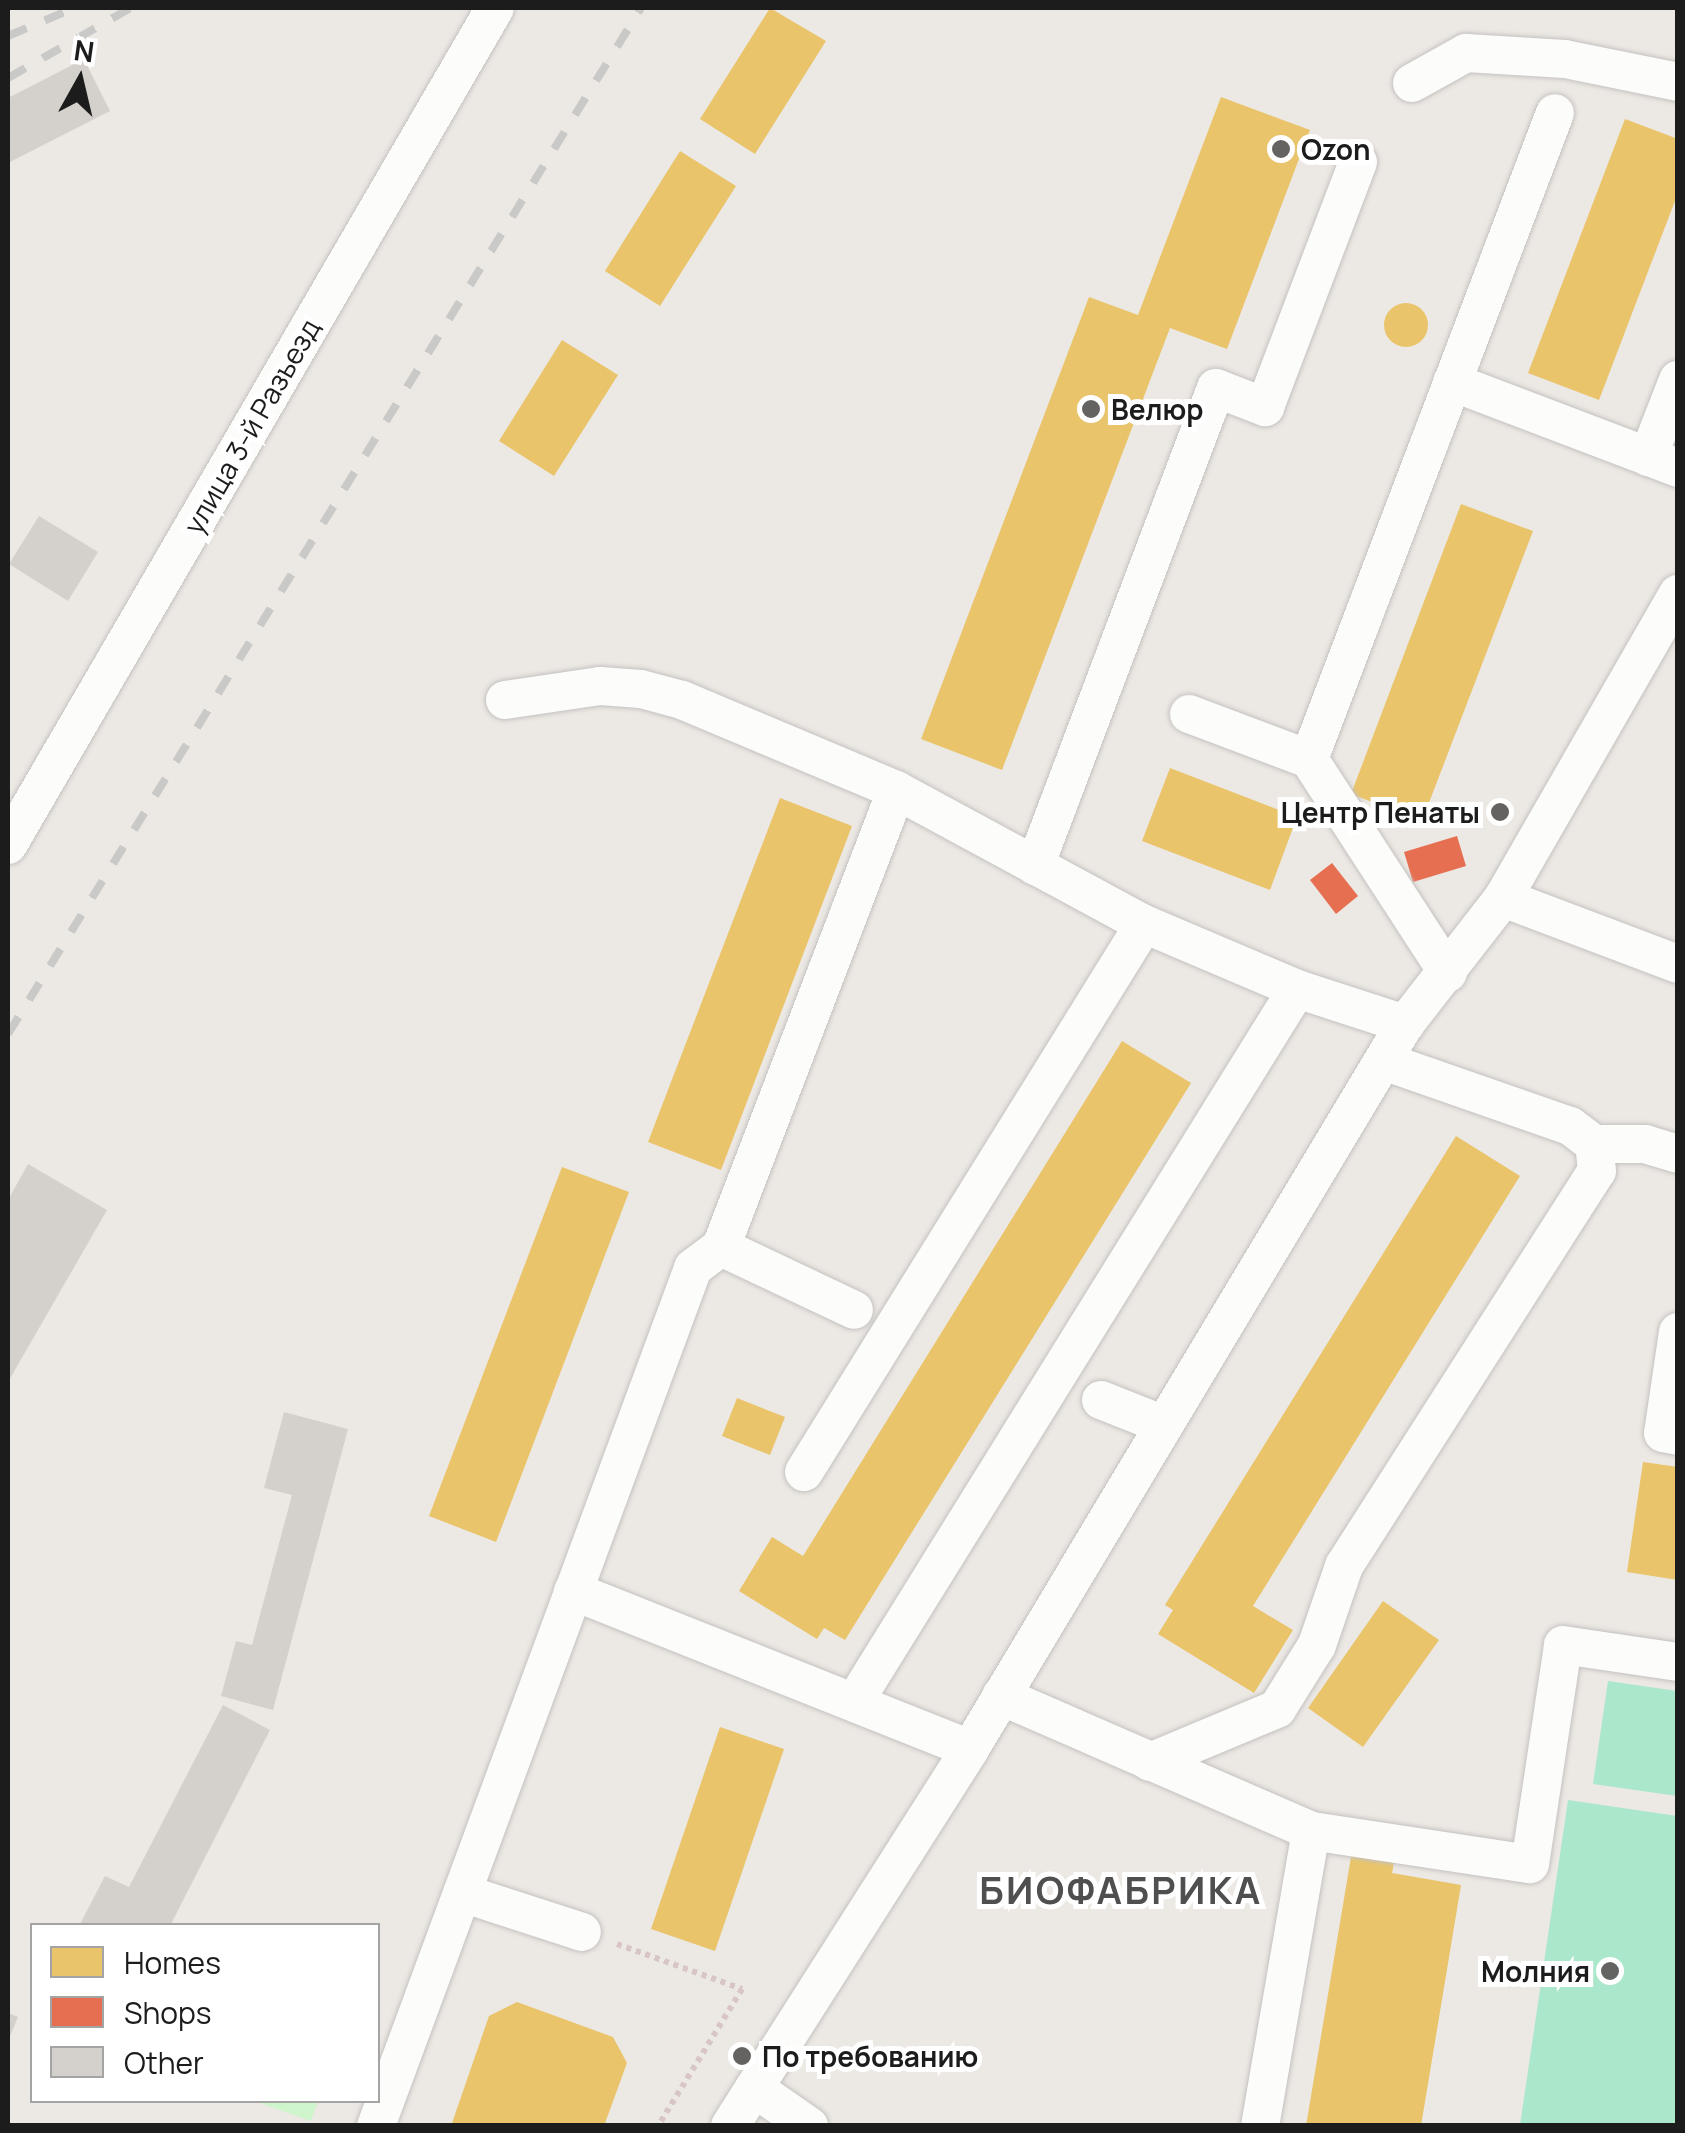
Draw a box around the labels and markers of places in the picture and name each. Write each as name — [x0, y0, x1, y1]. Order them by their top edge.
place label: Ozon — [1301, 132, 1371, 166]
marker: Ozon — [1270, 138, 1292, 160]
place label: Велюр — [1111, 392, 1204, 426]
marker: Велюр — [1080, 398, 1102, 420]
place label: Центр Пенаты — [1281, 795, 1480, 829]
marker: Центр Пенаты — [1489, 801, 1511, 823]
place label: Молния — [1481, 1954, 1590, 1988]
marker: Молния — [1599, 1960, 1621, 1982]
place label: По требованию — [762, 2039, 978, 2073]
marker: По требованию — [731, 2045, 753, 2067]

